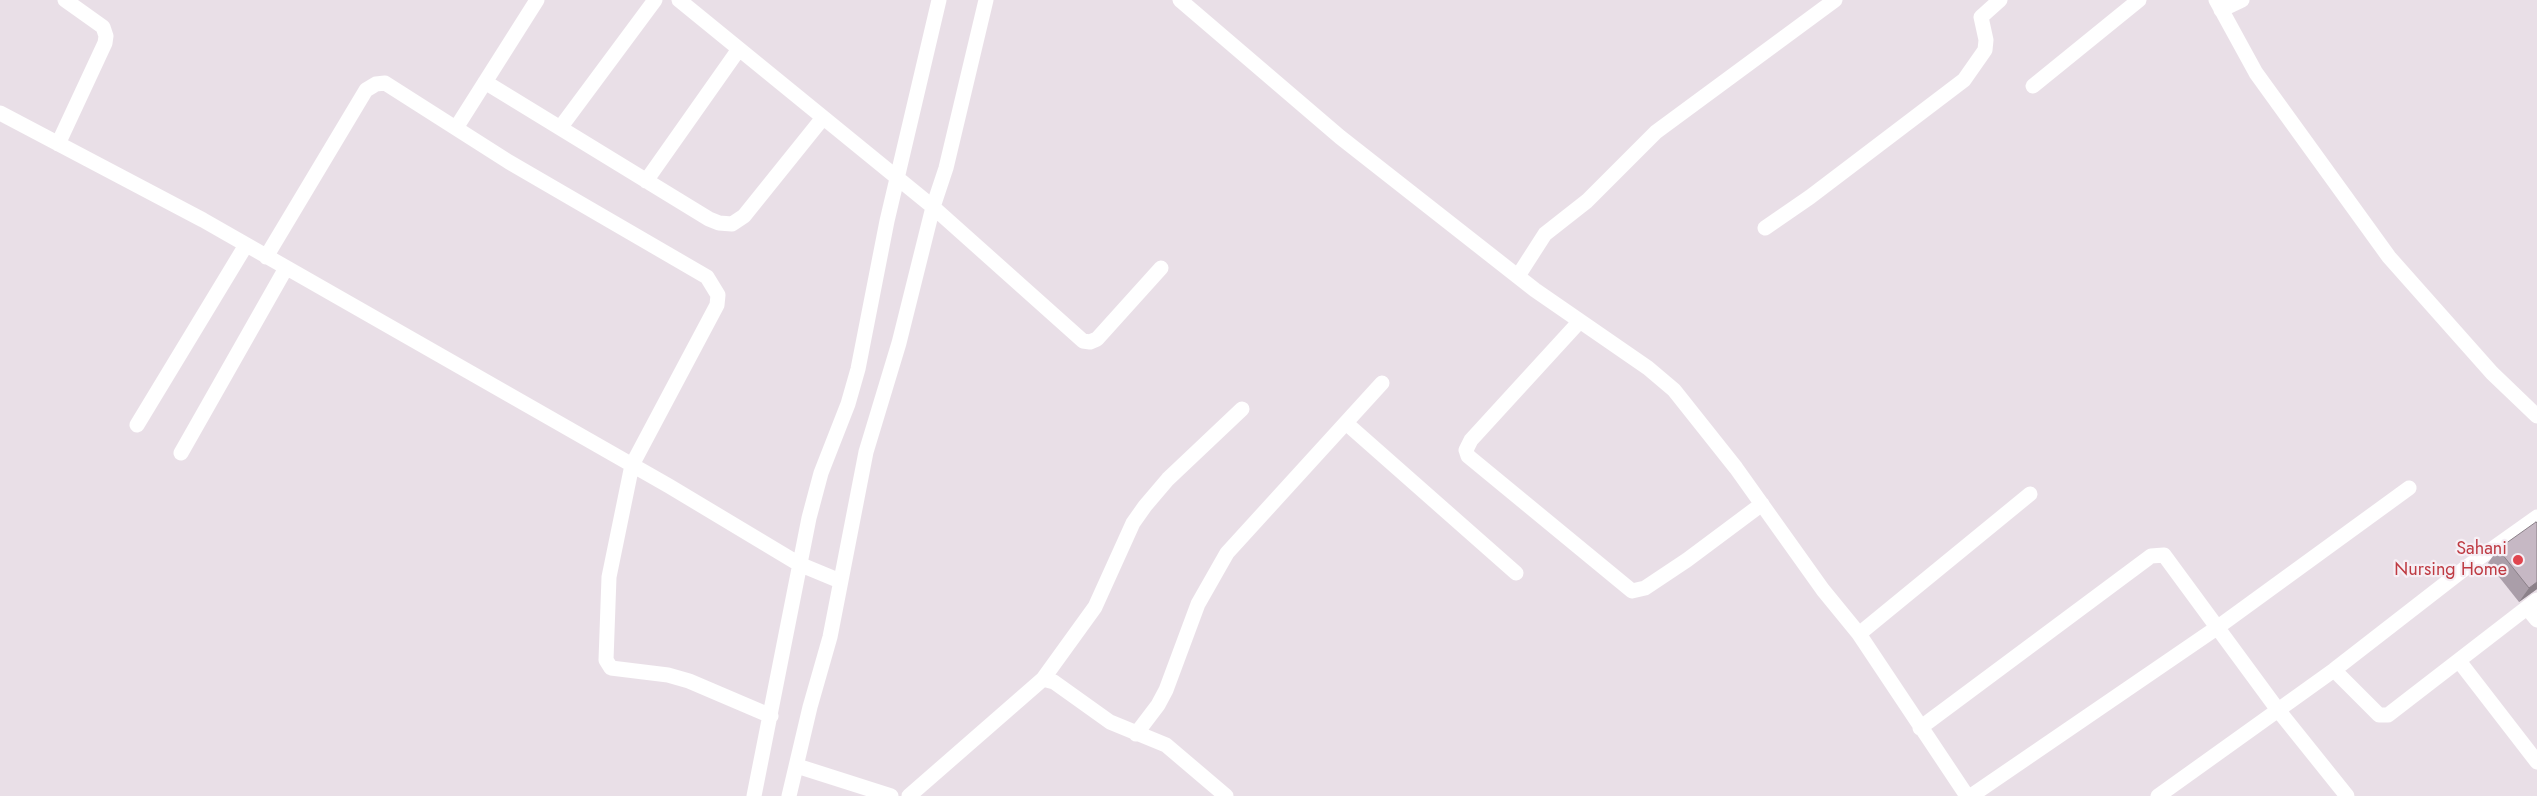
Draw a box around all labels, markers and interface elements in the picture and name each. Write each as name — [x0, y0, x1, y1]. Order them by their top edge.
place label: Sahani Nursing Home — [2394, 539, 2507, 582]
marker: Sahani Nursing Home — [2511, 553, 2525, 567]

